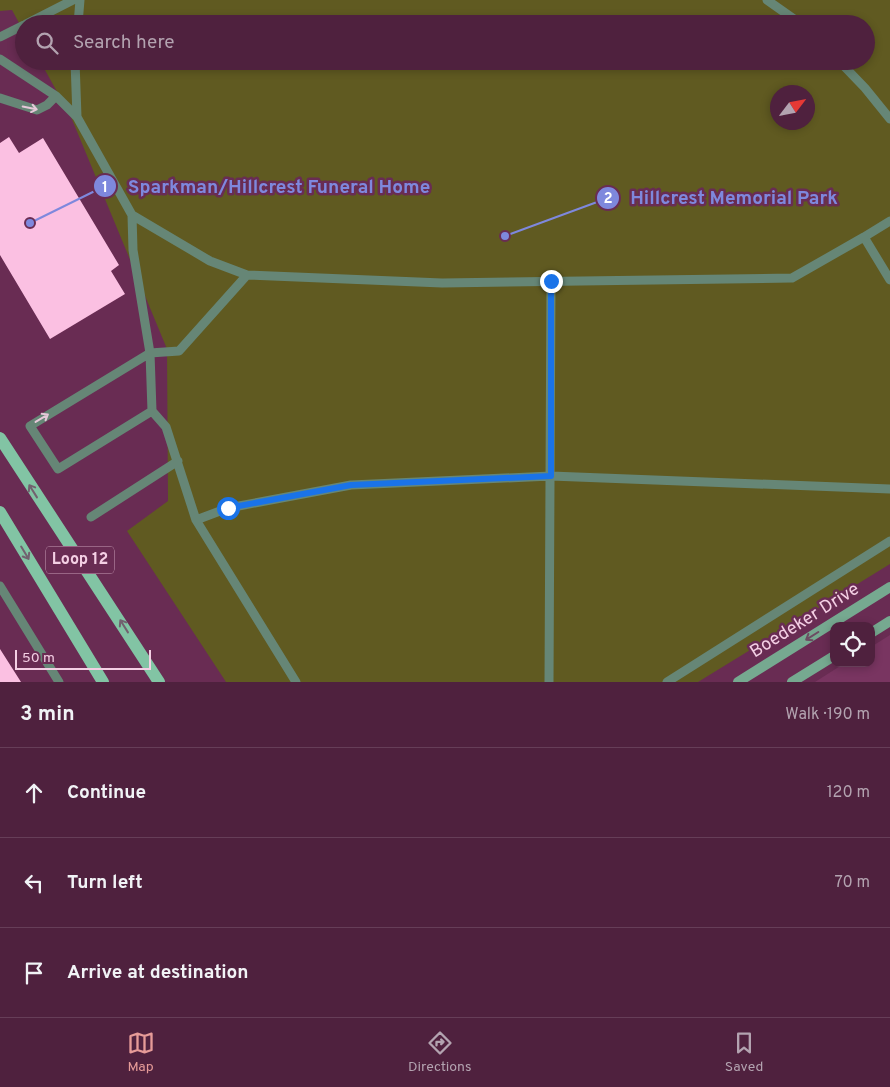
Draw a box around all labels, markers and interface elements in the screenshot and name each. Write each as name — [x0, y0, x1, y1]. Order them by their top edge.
search box — [15, 15, 875, 70]
icon: search — [33, 29, 61, 57]
text: Search here — [73, 31, 175, 55]
north arrow — [770, 85, 815, 130]
one-way arrow — [21, 104, 37, 113]
callout: Sparkman/Hillcrest Funeral Home — [93, 169, 440, 203]
text: Sparkman/Hillcrest Funeral Home — [128, 176, 430, 200]
text: 1 — [102, 179, 108, 198]
callout: Hillcrest Memorial Park — [596, 181, 848, 215]
text: Hillcrest Memorial Park — [630, 187, 838, 211]
text: 2 — [603, 190, 613, 209]
route end — [540, 270, 563, 293]
one-way arrow — [35, 413, 49, 423]
one-way arrow — [28, 484, 39, 498]
route start — [217, 497, 240, 520]
one-way arrow — [21, 546, 31, 560]
road number: Loop 12 — [46, 546, 114, 574]
street label: Boedeker Drive — [746, 578, 864, 664]
one-way arrow — [119, 619, 129, 633]
map controls — [830, 622, 875, 667]
button: locate — [830, 622, 875, 667]
one-way arrow — [806, 631, 820, 641]
scale bar — [15, 647, 151, 670]
text: 50 m — [22, 650, 55, 667]
text: 3 min — [20, 701, 75, 728]
text: Walk · 190 m — [785, 705, 870, 725]
icon: ahead — [20, 779, 48, 807]
text: Continue — [67, 781, 146, 805]
text: 120 m — [827, 783, 870, 803]
icon: left — [20, 869, 48, 897]
text: Turn left — [67, 871, 143, 895]
text: 70 m — [835, 873, 870, 893]
icon: arrive — [20, 959, 48, 987]
text: Arrive at destination — [67, 961, 248, 985]
tab: Map — [127, 1029, 155, 1076]
tab: Directions — [408, 1029, 472, 1076]
tab: Saved — [725, 1029, 763, 1076]

